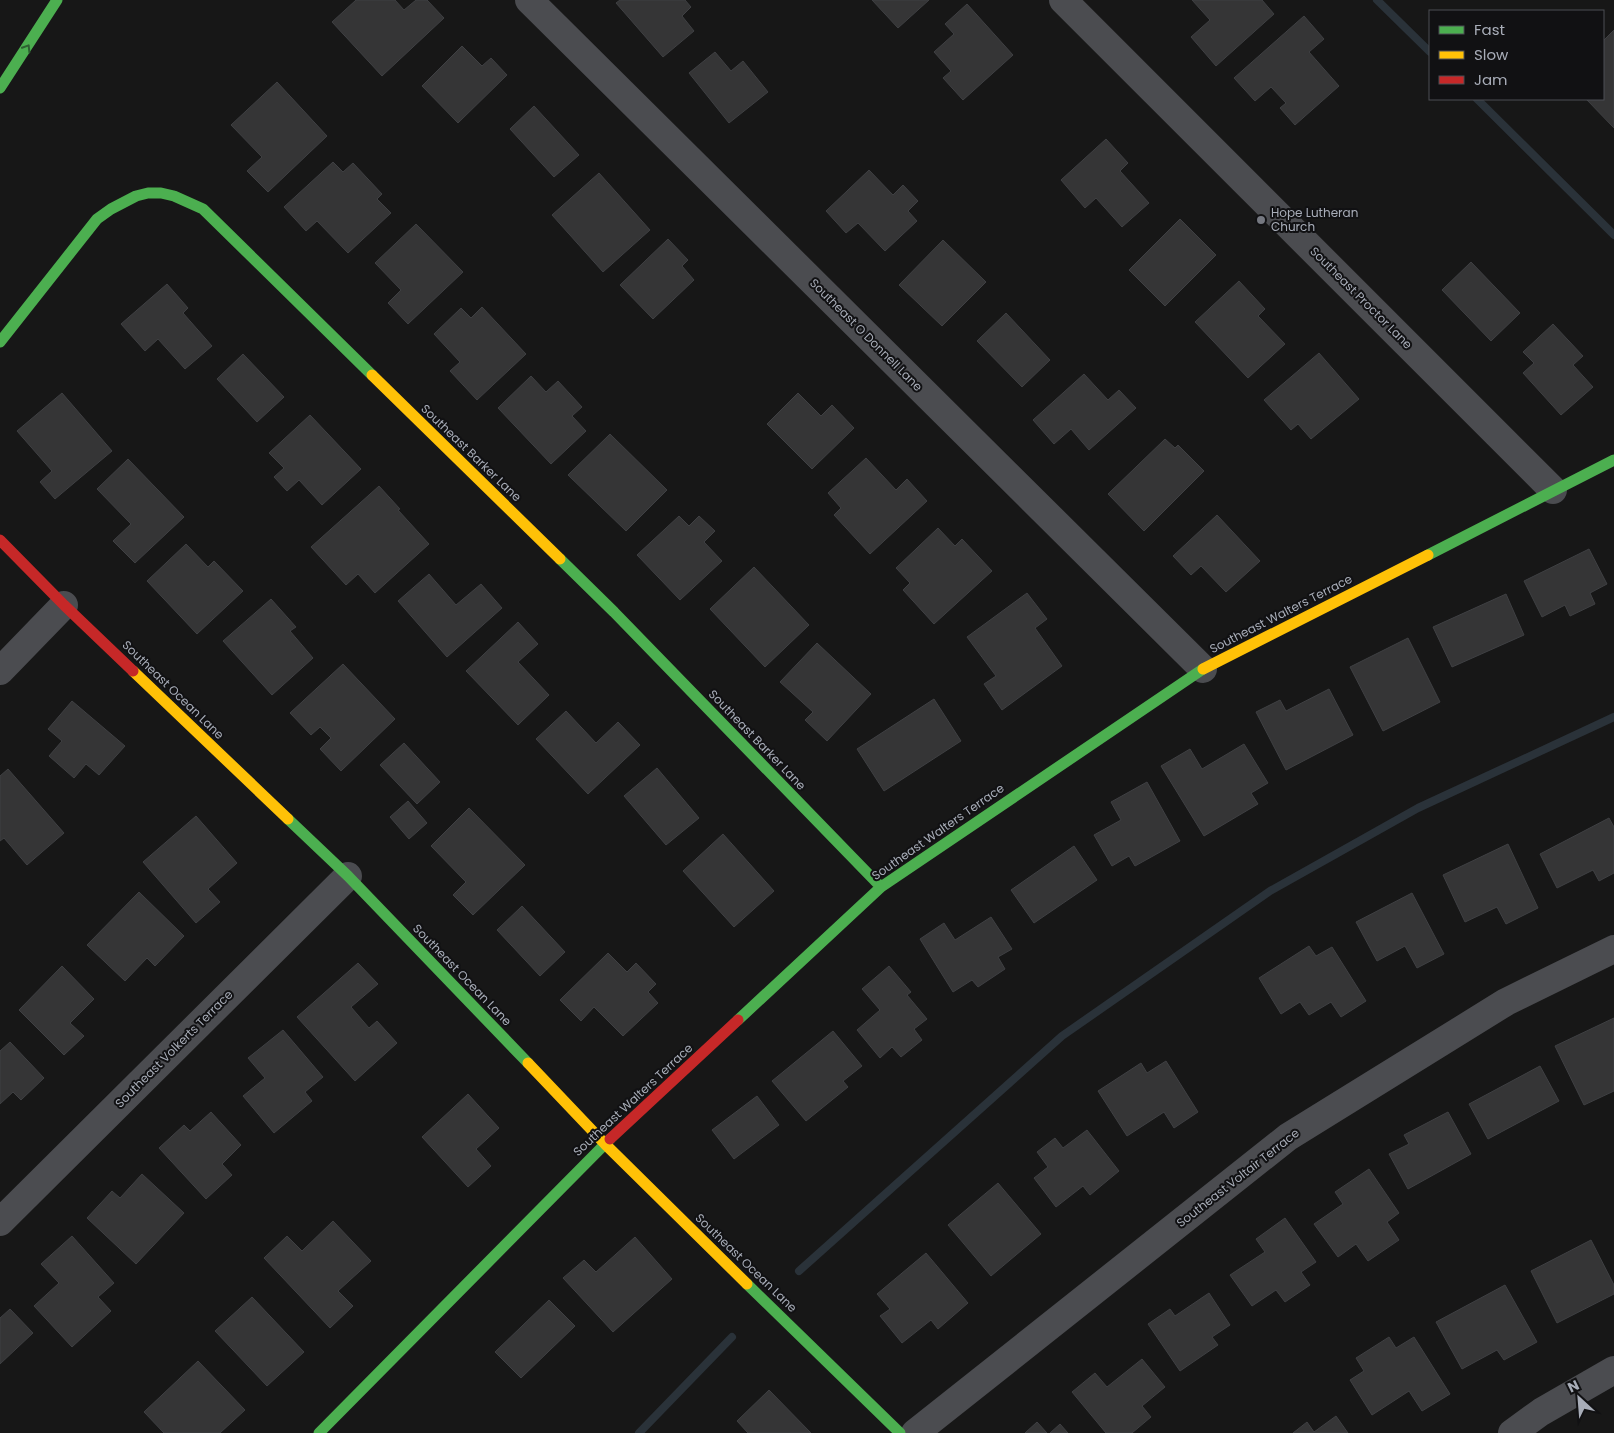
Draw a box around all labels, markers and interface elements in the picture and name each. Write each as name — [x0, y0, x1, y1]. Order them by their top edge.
legend — [1429, 10, 1604, 100]
text: Fast — [1474, 19, 1505, 40]
one-way arrow — [21, 44, 30, 53]
text: Slow — [1474, 44, 1509, 65]
text: Jam — [1474, 69, 1508, 90]
place label: Hope Lutheran Church — [1271, 204, 1358, 235]
marker: Hope Lutheran Church — [1255, 214, 1267, 226]
street label: Southeast Proctor Lane — [1306, 243, 1416, 353]
street label: Southeast O Donnell Lane — [806, 275, 926, 395]
street label: Southeast Barker Lane — [417, 400, 525, 505]
street label: Southeast Walters Terrace — [1206, 570, 1355, 657]
street label: Southeast Ocean Lane — [119, 636, 228, 743]
street label: Southeast Barker Lane — [705, 686, 810, 794]
street label: Southeast Walters Terrace — [868, 779, 1007, 884]
street label: Southeast Ocean Lane — [409, 920, 516, 1029]
street label: Southeast Volkerts Terrace — [111, 986, 236, 1111]
street label: Southeast Walters Terrace — [569, 1040, 696, 1160]
street label: Southeast Voltair Terrace — [1173, 1124, 1303, 1231]
street label: Southeast Ocean Lane — [692, 1209, 801, 1316]
north arrow — [1554, 1373, 1604, 1423]
text: N — [1564, 1375, 1582, 1398]

